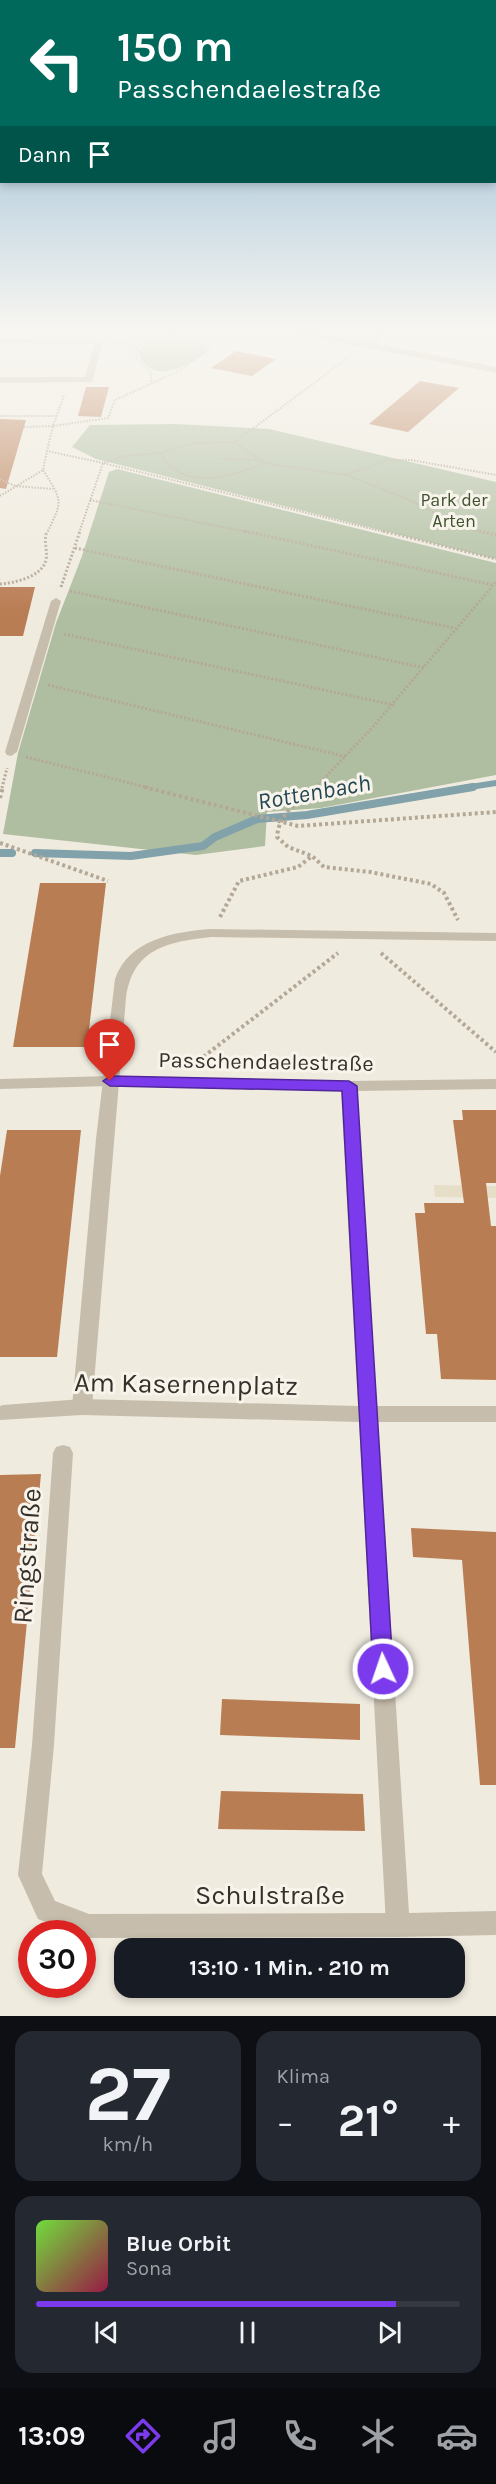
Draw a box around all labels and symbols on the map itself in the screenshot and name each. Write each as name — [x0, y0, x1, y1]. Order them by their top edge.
park label: Park der Arten — [420, 489, 488, 532]
water label: Rottenbach — [255, 768, 373, 816]
pin — [84, 1019, 135, 1081]
street label: Passchendaelestraße — [158, 1047, 374, 1077]
street label: Am Kasernenplatz — [74, 1366, 298, 1402]
street label: Ringstraße — [6, 1487, 48, 1625]
position arrow — [351, 1637, 415, 1701]
street label: Schulstraße — [195, 1879, 345, 1911]
speed limit sign: 30 — [18, 1920, 96, 1998]

